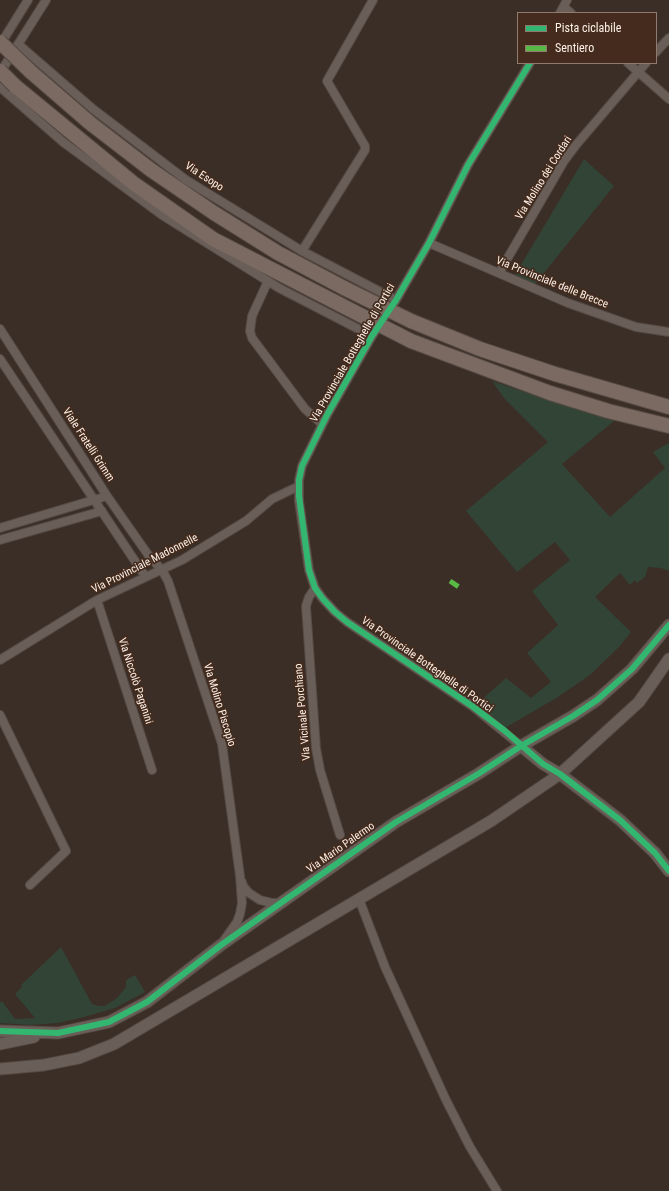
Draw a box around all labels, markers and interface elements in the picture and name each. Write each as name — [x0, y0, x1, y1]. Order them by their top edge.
legend — [517, 12, 657, 64]
text: Pista ciclabile — [555, 21, 621, 35]
text: Sentiero — [555, 41, 594, 55]
street label: Via Molino dei Cordari — [513, 134, 575, 222]
street label: Via Esopo — [182, 160, 226, 194]
street label: Via Provinciale delle Brecce — [494, 254, 610, 312]
street label: Via Provinciale Botteghelle di Portici — [308, 281, 398, 425]
street label: Viale Fratelli Grimm — [59, 406, 117, 484]
street label: Via Provinciale Madonnelle — [90, 531, 200, 597]
street label: Via Provinciale Botteghelle di Portici — [359, 614, 495, 716]
street label: Via Niccolò Paganini — [115, 636, 155, 726]
street label: Via Molino Piscopio — [200, 662, 238, 748]
street label: Via Vicinale Porchiano — [292, 663, 314, 761]
street label: Via Mario Palermo — [304, 820, 378, 876]

